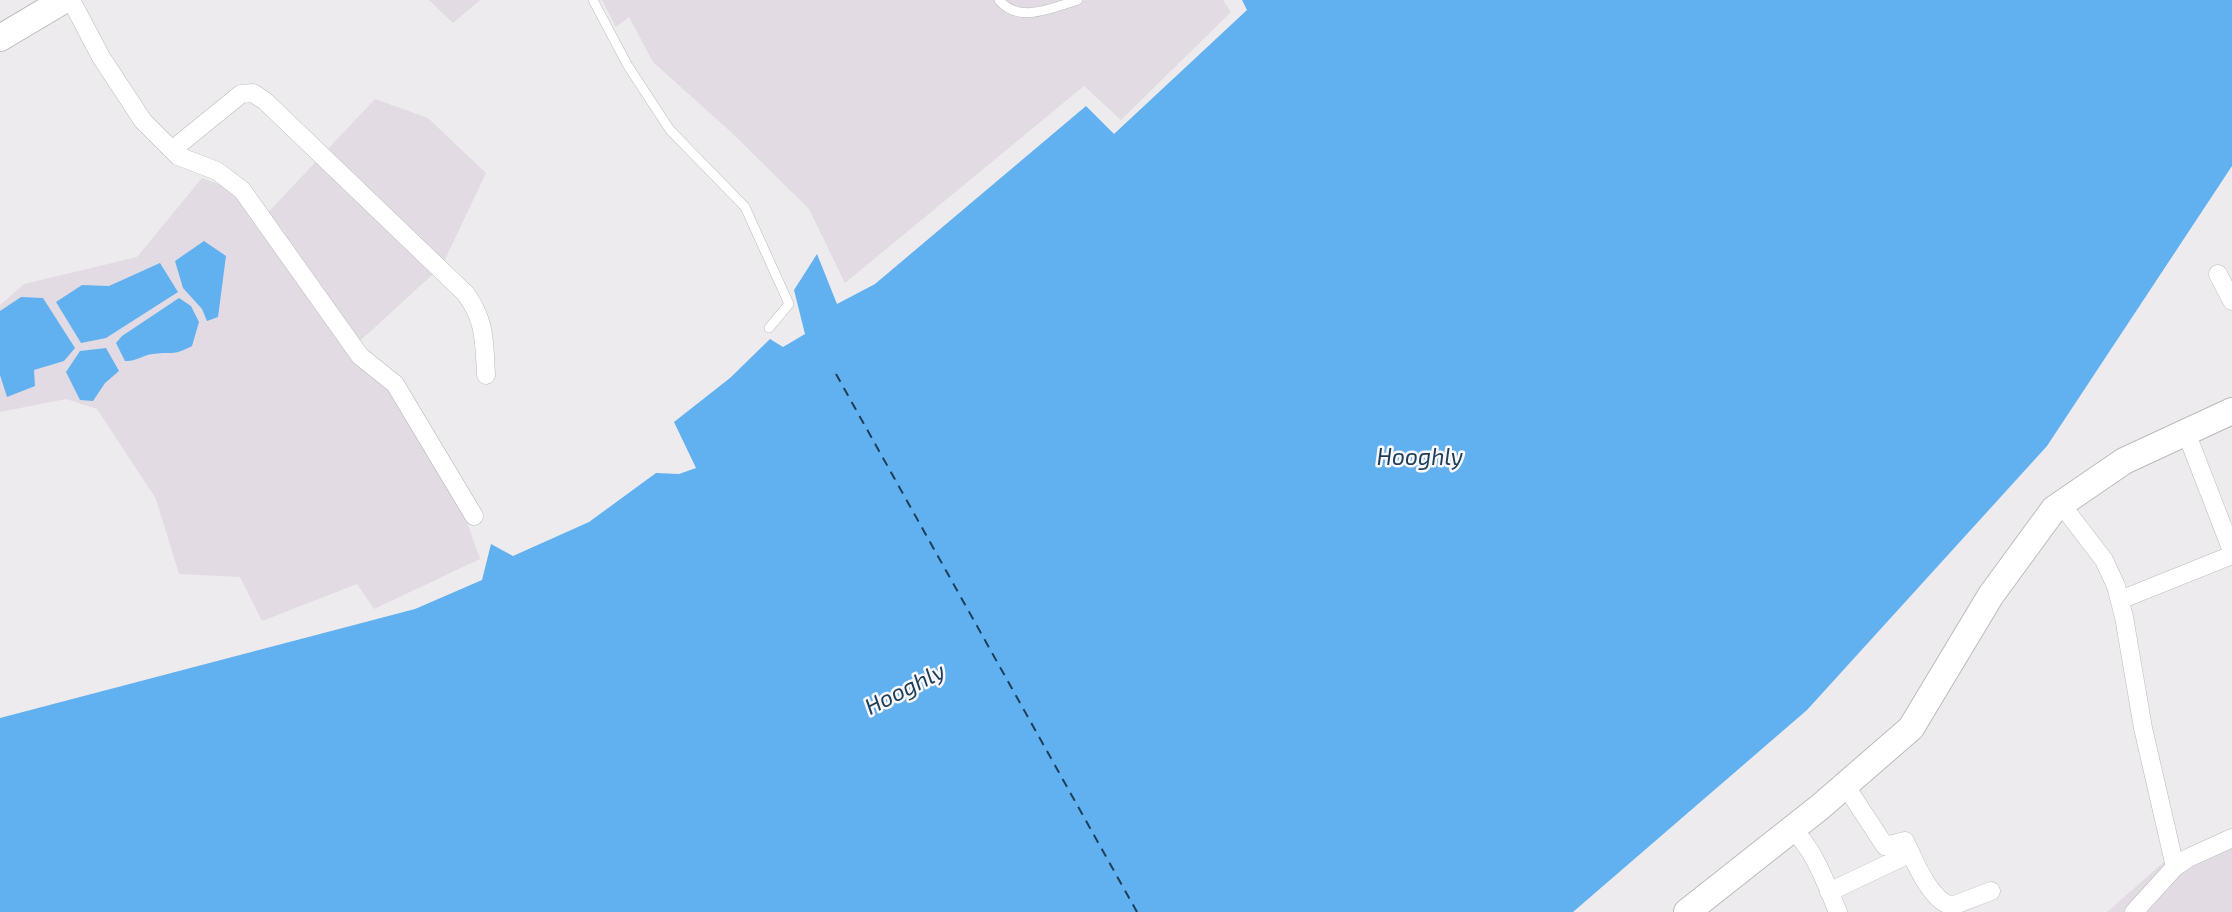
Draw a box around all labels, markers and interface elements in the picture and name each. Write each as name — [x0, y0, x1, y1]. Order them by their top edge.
water label: Hooghly — [1377, 443, 1463, 471]
water label: Hooghly — [860, 657, 950, 721]

